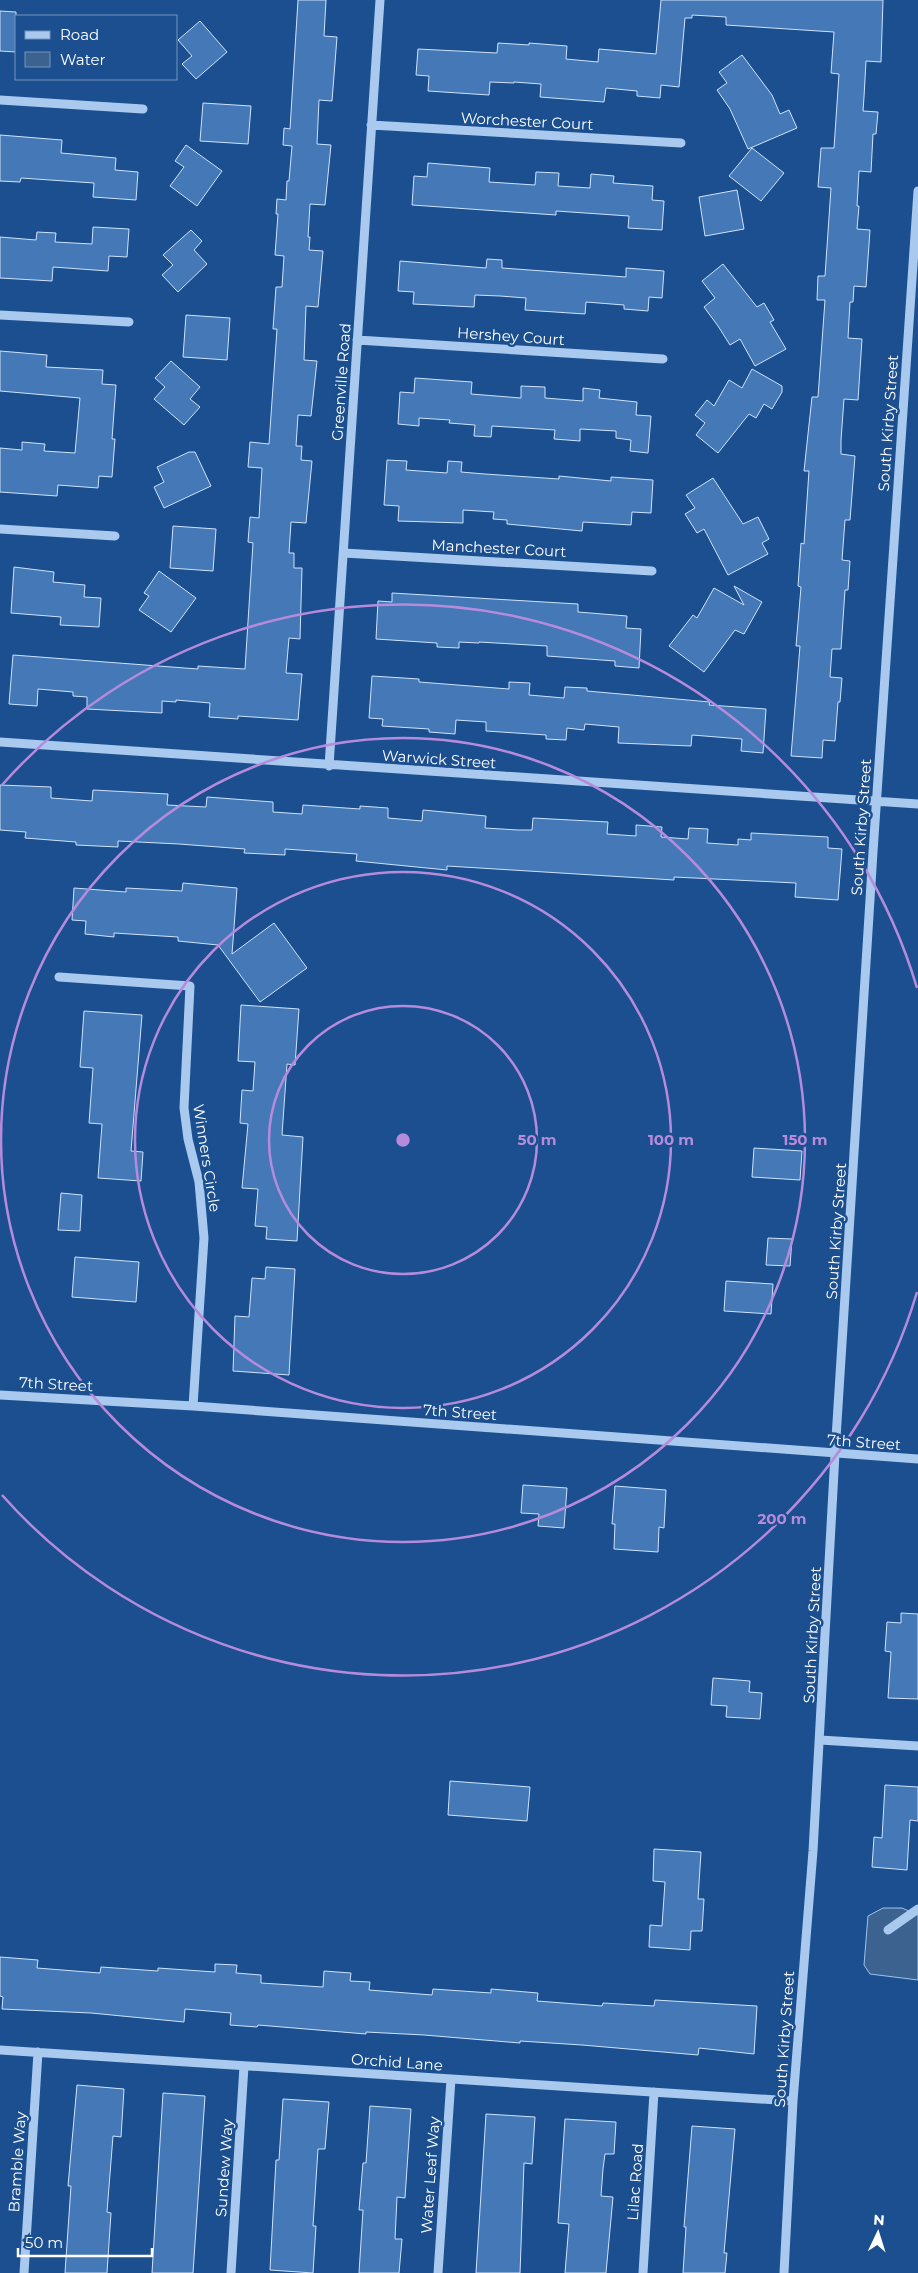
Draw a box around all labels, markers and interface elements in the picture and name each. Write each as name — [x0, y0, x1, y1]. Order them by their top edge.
legend — [15, 15, 178, 80]
text: Road — [60, 25, 99, 44]
text: Water — [60, 50, 106, 69]
street label: Worchester Court — [460, 108, 594, 134]
street label: Greenville Road — [327, 322, 355, 442]
street label: Hershey Court — [457, 323, 565, 349]
street label: South Kirby Street — [874, 354, 902, 492]
street label: Manchester Court — [431, 535, 567, 561]
street label: Warwick Street — [381, 746, 497, 772]
street label: South Kirby Street — [847, 758, 875, 896]
street label: Winners Circle — [189, 1103, 225, 1213]
text: 50 m — [517, 1130, 557, 1149]
text: 100 m — [648, 1130, 694, 1149]
text: 150 m — [783, 1130, 827, 1149]
centre of rings — [394, 1131, 412, 1149]
street label: South Kirby Street — [822, 1162, 850, 1300]
street label: 7th Street — [18, 1373, 94, 1395]
street label: 7th Street — [422, 1400, 498, 1424]
street label: 7th Street — [826, 1430, 902, 1454]
text: 200 m — [757, 1509, 807, 1528]
street label: South Kirby Street — [799, 1566, 825, 1704]
street label: South Kirby Street — [770, 1970, 798, 2108]
street label: Orchid Lane — [350, 2049, 444, 2075]
street label: Bramble Way — [4, 2110, 30, 2213]
street label: Water Leaf Way — [416, 2115, 444, 2234]
street label: Sundew Way — [211, 2118, 237, 2218]
street label: Lilac Road — [623, 2143, 647, 2221]
north arrow — [853, 2208, 903, 2258]
text: N — [873, 2211, 885, 2229]
scale bar — [18, 2226, 151, 2258]
text: 50 m — [25, 2233, 63, 2252]

